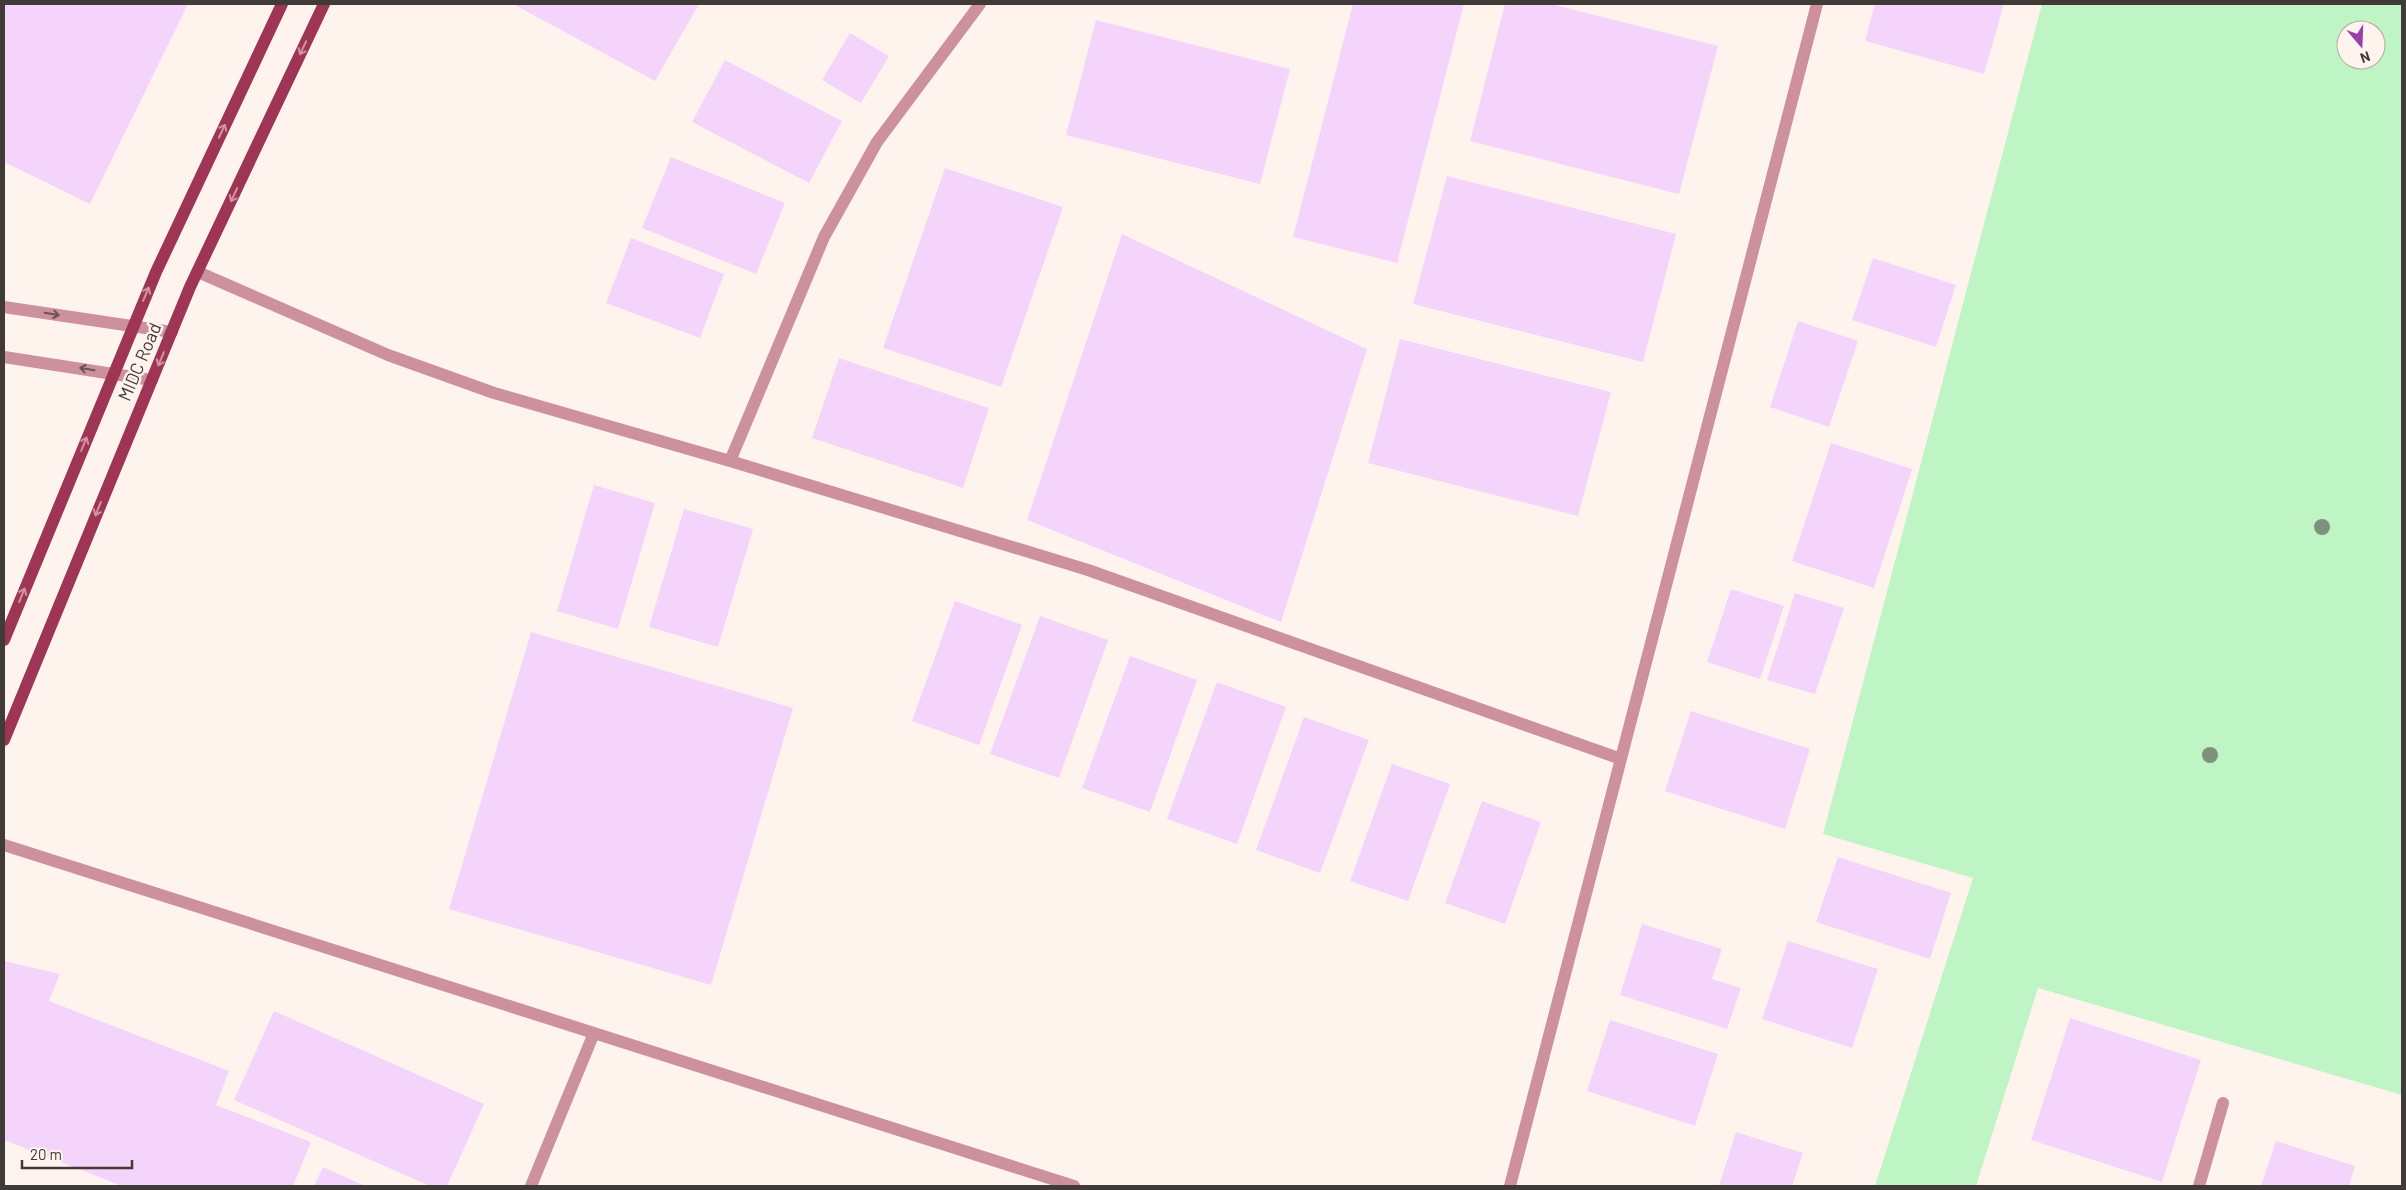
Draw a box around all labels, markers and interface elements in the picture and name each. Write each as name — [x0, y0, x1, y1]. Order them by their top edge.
north arrow — [2336, 20, 2386, 70]
one-way arrow — [298, 40, 307, 55]
text: N — [2358, 48, 2373, 67]
one-way arrow — [218, 124, 227, 139]
one-way arrow — [229, 187, 238, 202]
one-way arrow — [142, 287, 152, 302]
one-way arrow — [44, 310, 60, 320]
street label: MIDC Road — [113, 319, 165, 404]
one-way arrow — [155, 351, 165, 366]
one-way arrow — [79, 364, 95, 374]
one-way arrow — [79, 437, 89, 452]
one-way arrow — [93, 501, 103, 516]
one-way arrow — [19, 587, 28, 602]
scale bar — [22, 1138, 132, 1170]
text: 20 m — [30, 1145, 62, 1163]

